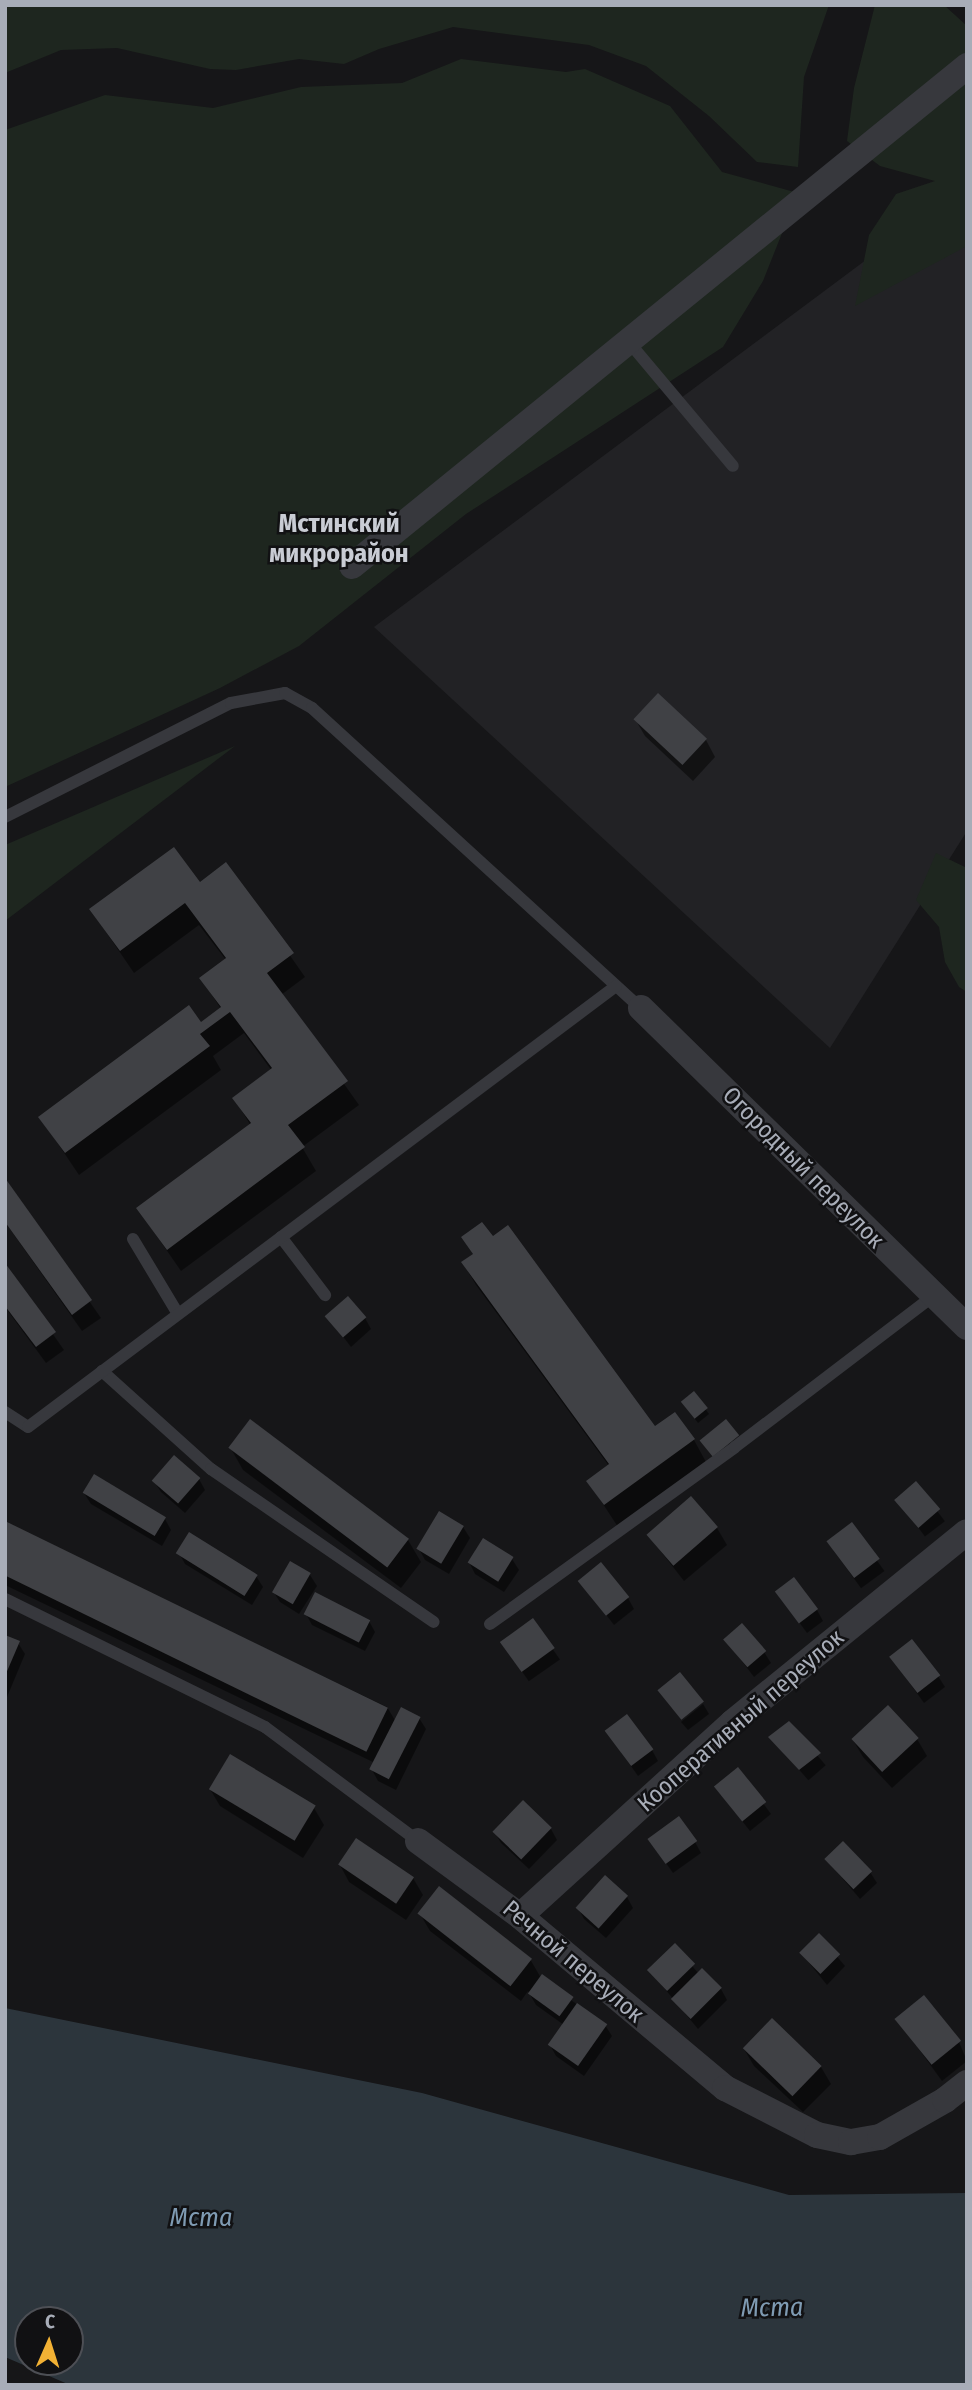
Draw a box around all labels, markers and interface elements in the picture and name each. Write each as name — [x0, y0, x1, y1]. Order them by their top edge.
district label: Мстинский микрорайон — [269, 508, 409, 570]
street label: Огородный переулок — [716, 1081, 890, 1255]
street label: Кооперативный переулок — [632, 1624, 850, 1818]
street label: Речной переулок — [497, 1895, 649, 2029]
water label: Мста — [170, 2202, 232, 2234]
water label: Мста — [740, 2292, 804, 2324]
north arrow — [14, 2306, 84, 2376]
text: С — [44, 2310, 56, 2333]

